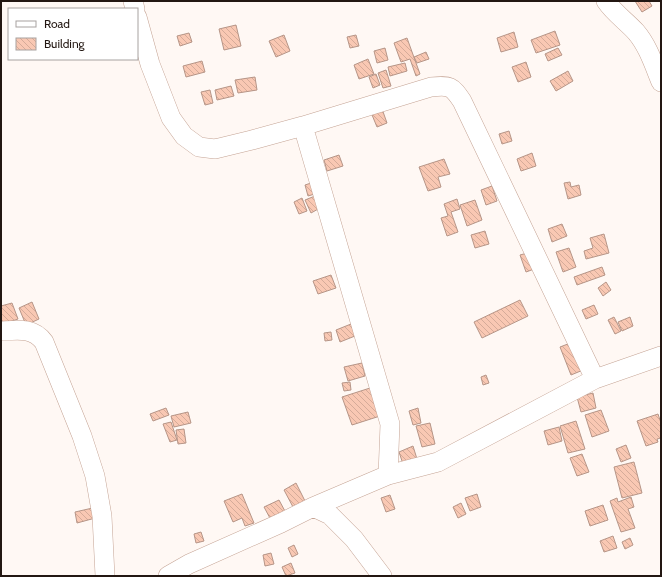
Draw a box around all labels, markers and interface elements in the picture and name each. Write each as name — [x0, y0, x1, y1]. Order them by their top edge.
legend — [8, 8, 138, 60]
text: Road — [44, 16, 70, 31]
text: Building — [44, 36, 86, 51]

